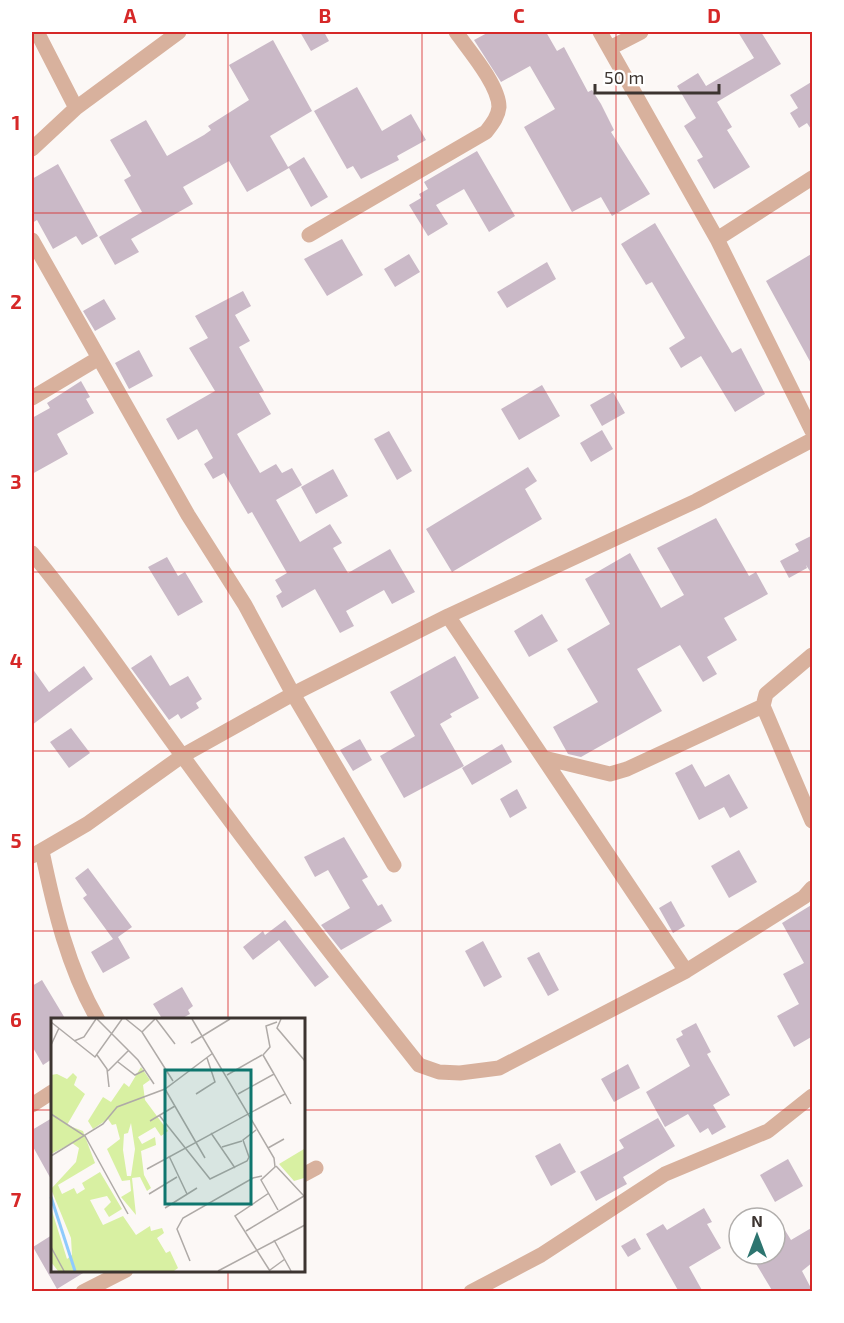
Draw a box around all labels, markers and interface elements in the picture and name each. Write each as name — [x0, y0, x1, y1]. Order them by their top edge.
text: A — [123, 3, 137, 27]
text: B — [319, 3, 331, 27]
text: C — [513, 3, 525, 27]
text: D — [707, 3, 721, 27]
scale bar — [595, 57, 720, 95]
text: 50 m — [604, 66, 644, 88]
text: 1 — [12, 110, 20, 134]
text: 2 — [10, 289, 22, 313]
text: 3 — [10, 469, 22, 493]
text: 4 — [10, 648, 23, 672]
text: 5 — [10, 828, 22, 852]
text: 6 — [10, 1007, 22, 1031]
inset map — [51, 1018, 304, 1272]
text: 7 — [11, 1187, 22, 1211]
north arrow — [727, 1206, 787, 1266]
text: N — [751, 1211, 763, 1230]

